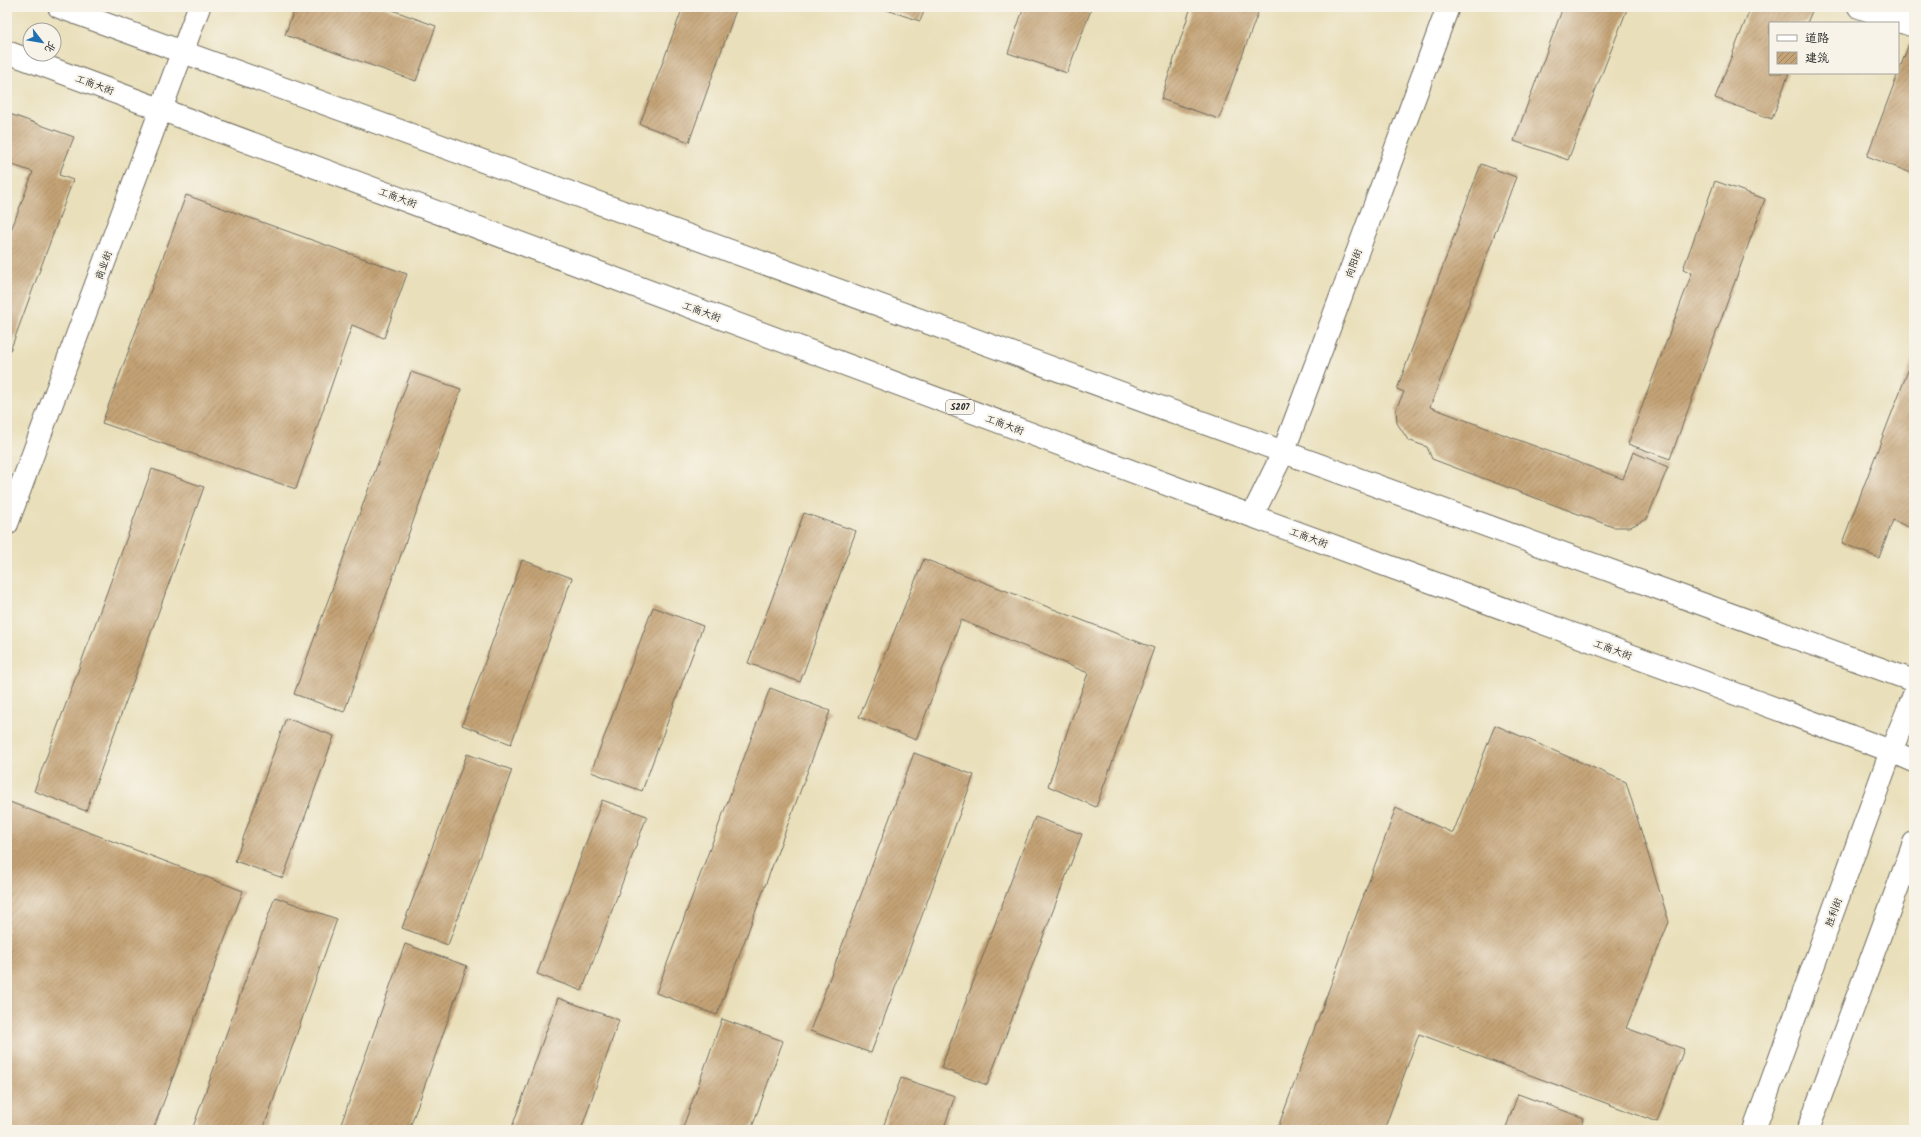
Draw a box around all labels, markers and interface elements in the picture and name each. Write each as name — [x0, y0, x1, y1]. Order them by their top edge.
north arrow — [22, 22, 62, 62]
legend — [1769, 22, 1899, 74]
text: 道路 — [1805, 29, 1829, 48]
text: 北 — [39, 37, 60, 56]
text: 建筑 — [1805, 49, 1829, 68]
street label: 工商大街 — [73, 71, 116, 99]
street label: 工商大街 — [376, 184, 419, 212]
street label: 向阳街 — [1341, 247, 1367, 280]
street label: 商业街 — [91, 249, 117, 282]
street label: 工商大街 — [680, 298, 723, 326]
road number: S207 — [946, 400, 974, 414]
street label: 工商大街 — [983, 411, 1026, 439]
street label: 工商大街 — [1287, 524, 1330, 552]
street label: 工商大街 — [1591, 636, 1634, 664]
street label: 胜利街 — [1821, 896, 1847, 929]

